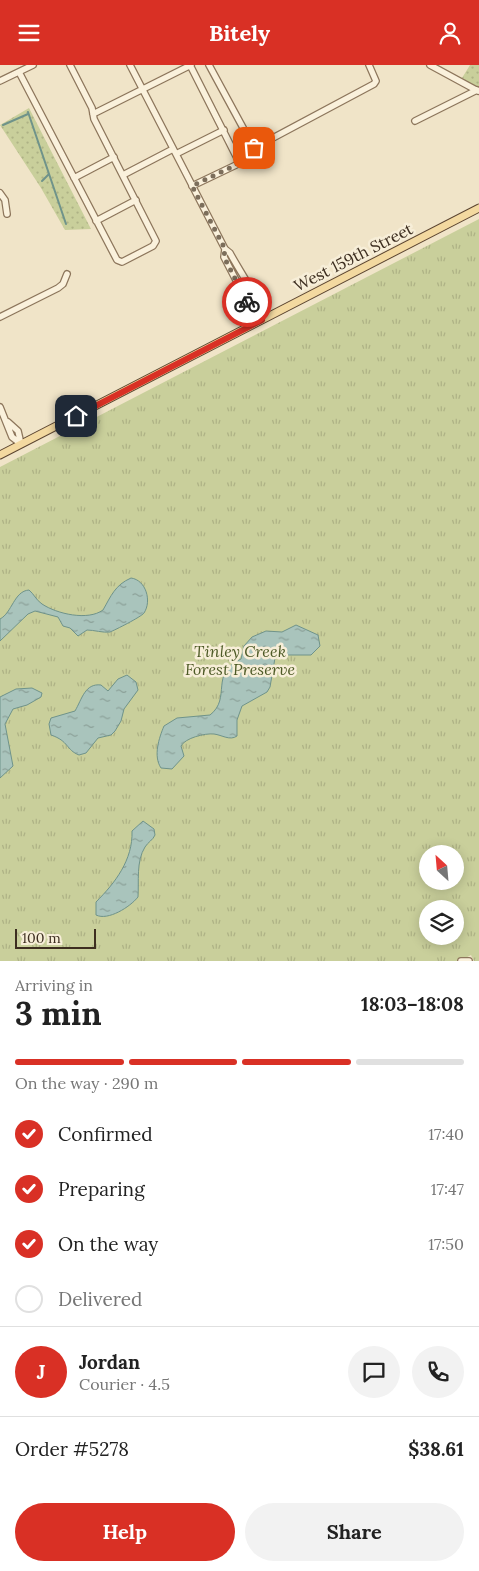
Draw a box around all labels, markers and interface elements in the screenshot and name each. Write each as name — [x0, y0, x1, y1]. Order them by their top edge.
icon: menu — [15, 19, 43, 47]
text: Bitely — [209, 19, 270, 47]
icon: person — [436, 19, 464, 47]
pin — [233, 127, 275, 169]
icon: bag — [240, 134, 268, 162]
street label: West 159th Street — [290, 218, 417, 296]
courier — [222, 277, 272, 327]
icon: bike — [233, 288, 261, 316]
pin — [55, 395, 97, 437]
icon: home — [62, 402, 90, 430]
park label: Tinley Creek Forest Preserve — [185, 641, 295, 679]
north arrow — [419, 845, 464, 890]
map controls — [419, 845, 464, 945]
button: layers — [419, 900, 464, 945]
scale bar — [15, 926, 96, 949]
text: 100 m — [22, 929, 61, 947]
text: Arriving in — [15, 975, 93, 995]
text: 18:03–18:08 — [361, 992, 464, 1016]
text: 3 min — [15, 993, 102, 1034]
text: On the way · 290 m — [15, 1073, 158, 1093]
icon: check — [15, 1120, 43, 1148]
text: Confirmed — [58, 1122, 153, 1146]
text: 17:40 — [428, 1124, 464, 1144]
icon: check — [15, 1175, 43, 1203]
text: Preparing — [58, 1177, 145, 1201]
text: 17:47 — [431, 1179, 464, 1199]
icon: check — [15, 1230, 43, 1258]
text: On the way — [58, 1232, 158, 1256]
text: 17:50 — [428, 1234, 464, 1254]
text: Delivered — [58, 1287, 142, 1311]
button: chat — [348, 1346, 400, 1398]
button: phone — [412, 1346, 464, 1398]
text: Jordan — [79, 1350, 140, 1374]
text: J — [37, 1360, 45, 1384]
text: Courier · 4.5 — [79, 1374, 170, 1394]
text: Order #5278 — [15, 1437, 129, 1461]
text: $38.61 — [408, 1437, 464, 1461]
button: Help — [15, 1503, 235, 1561]
button: Share — [245, 1503, 464, 1561]

